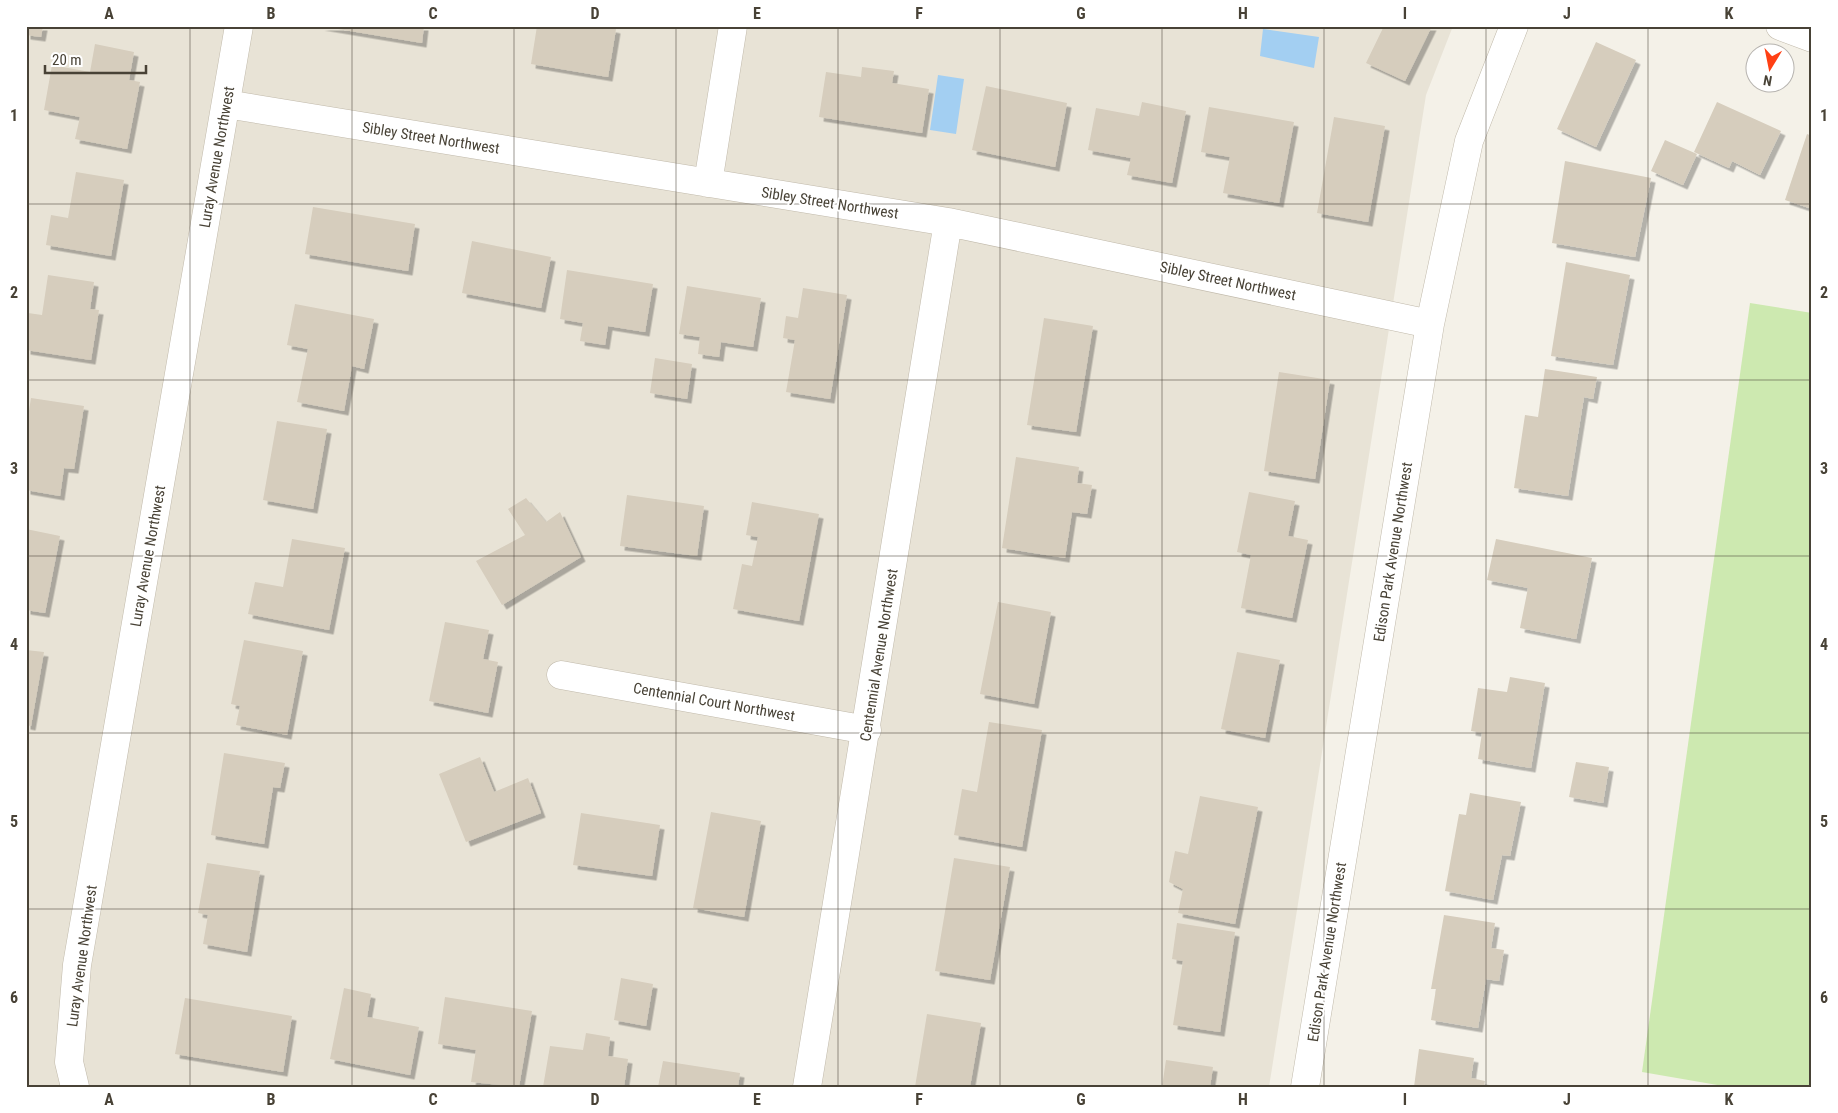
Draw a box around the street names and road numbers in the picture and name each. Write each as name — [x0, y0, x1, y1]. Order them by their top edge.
street label: Luray Avenue Northwest — [196, 85, 238, 229]
street label: Sibley Street Northwest — [361, 118, 501, 158]
street label: Sibley Street Northwest — [760, 183, 900, 223]
street label: Sibley Street Northwest — [1158, 258, 1298, 304]
street label: Edison Park Avenue Northwest — [1370, 461, 1416, 643]
street label: Luray Avenue Northwest — [127, 484, 169, 628]
street label: Centennial Avenue Northwest — [856, 567, 902, 743]
street label: Centennial Court Northwest — [632, 679, 796, 725]
street label: Edison Park Avenue Northwest — [1304, 861, 1350, 1043]
street label: Luray Avenue Northwest — [63, 884, 101, 1028]

